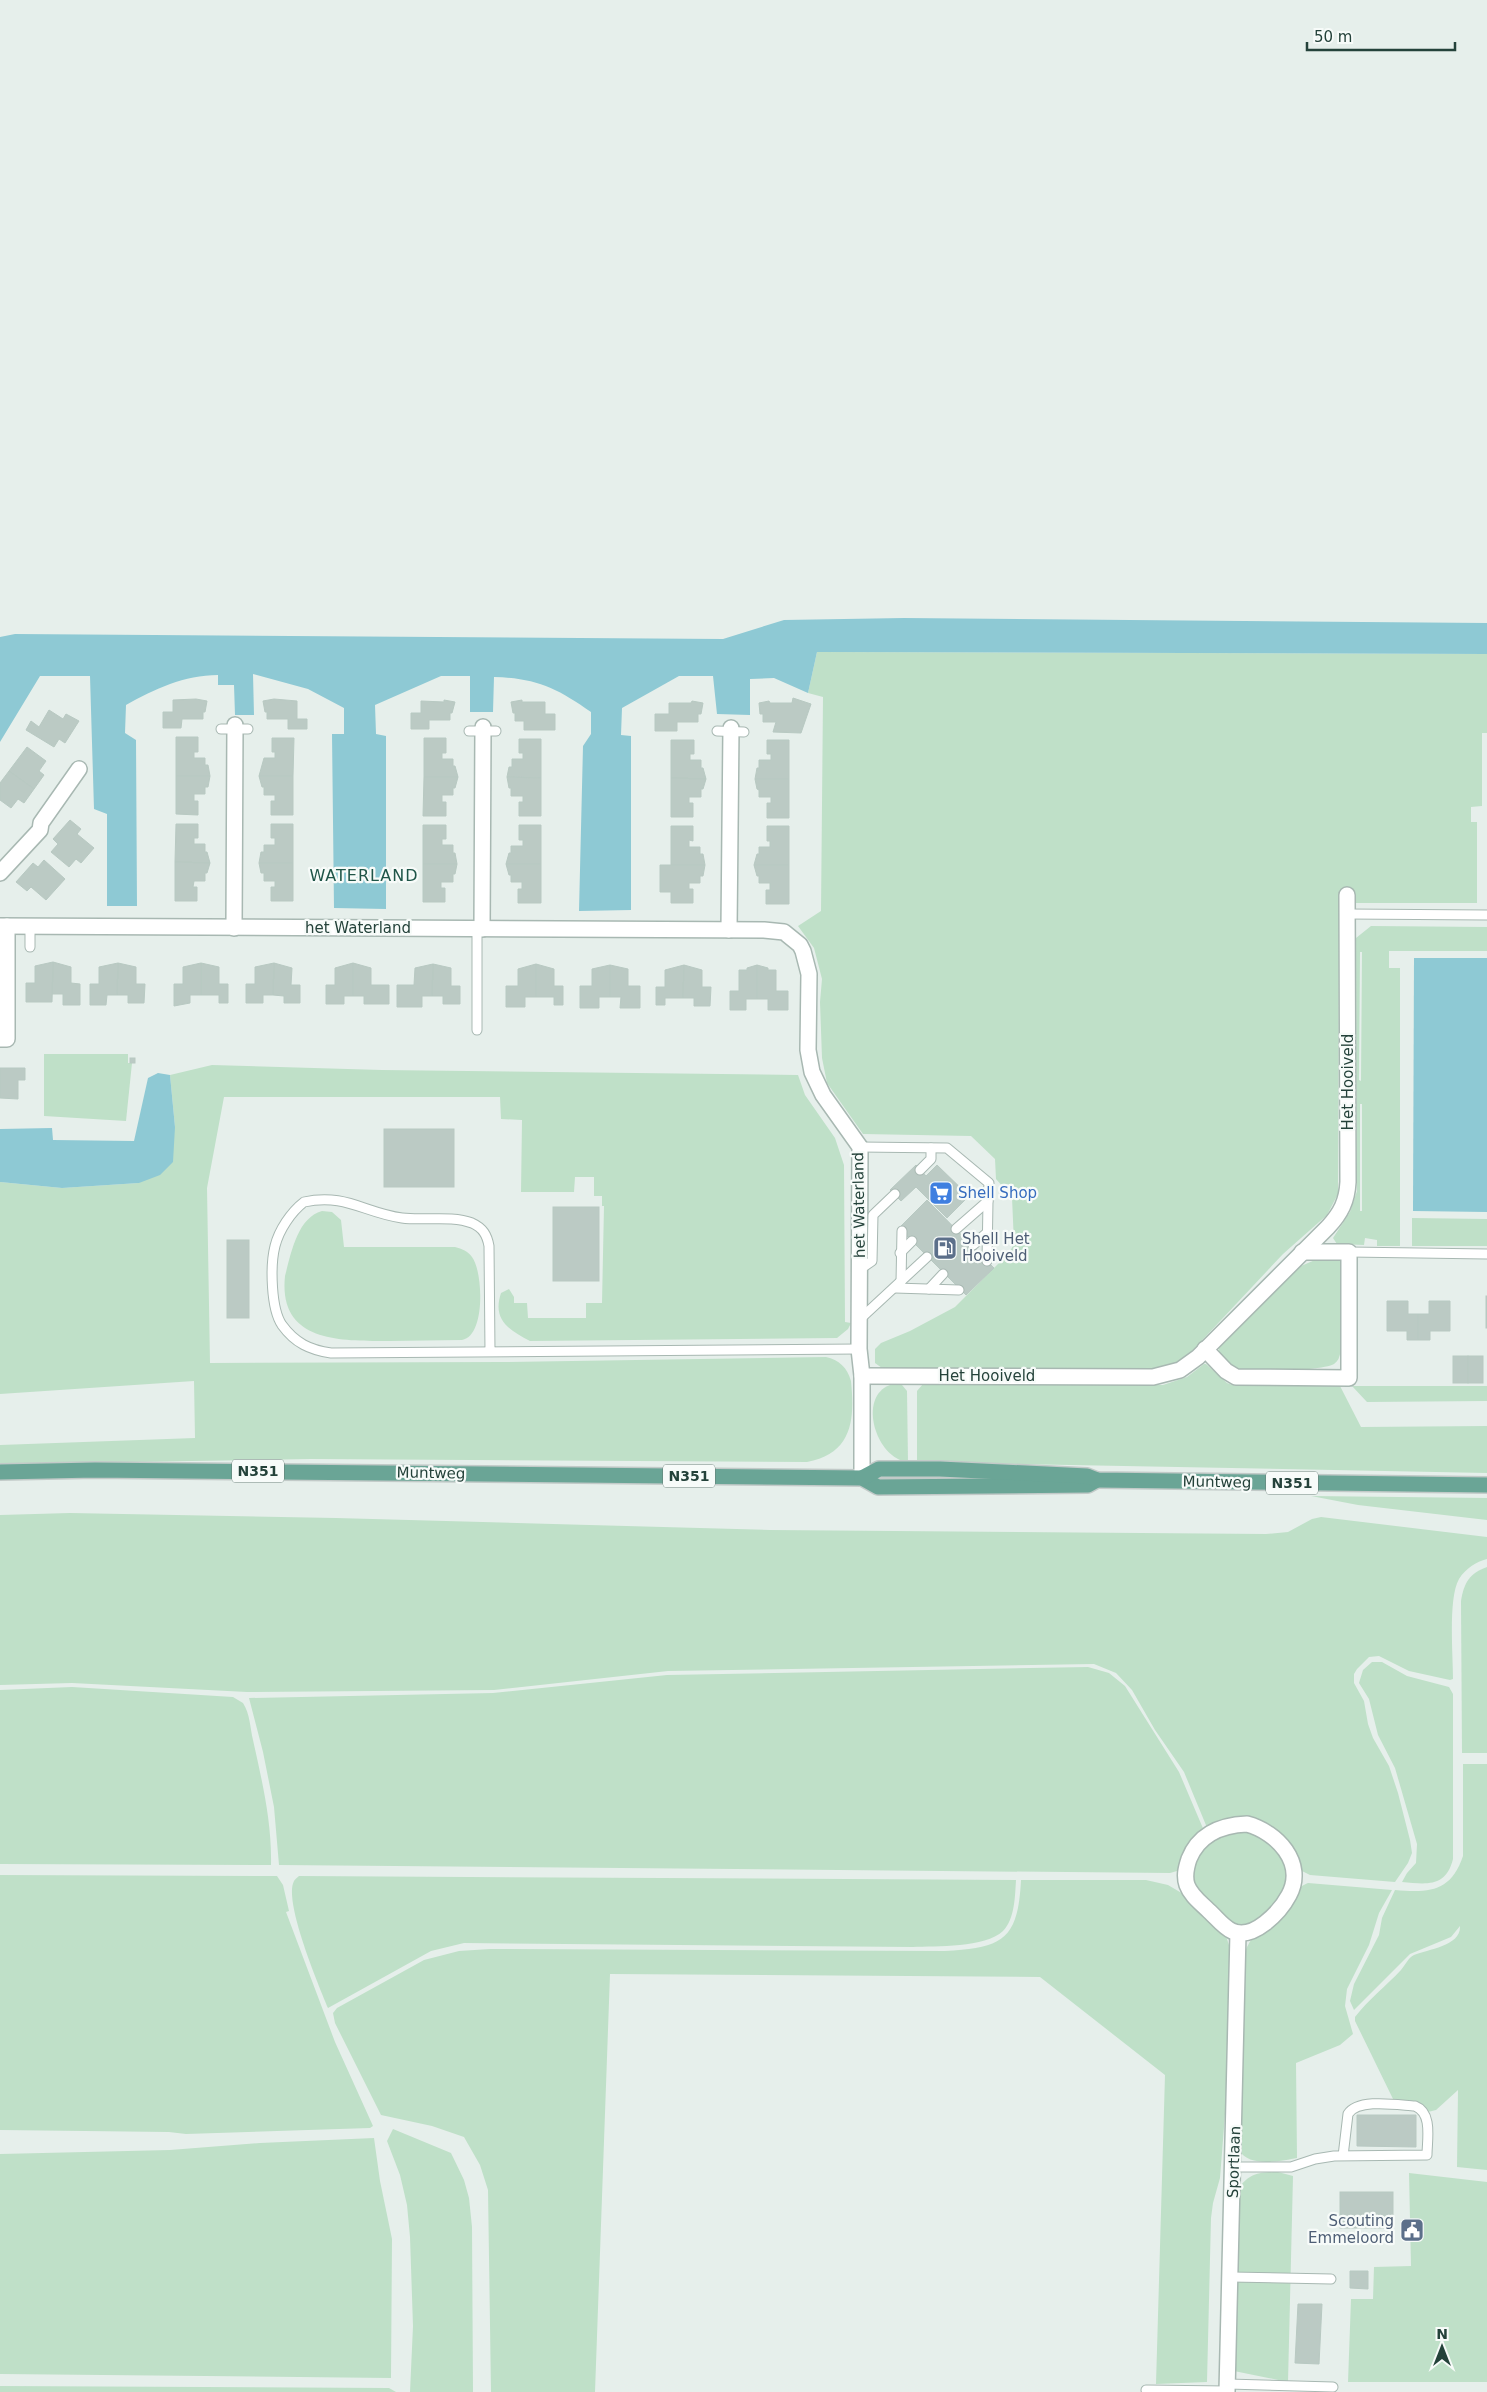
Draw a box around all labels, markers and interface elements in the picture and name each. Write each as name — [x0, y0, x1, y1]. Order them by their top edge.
scale bar — [1307, 20, 1454, 52]
text: 50 m — [1314, 28, 1352, 46]
district label: WATERLAND — [309, 866, 419, 885]
street label: het Waterland — [305, 919, 411, 937]
street label: Het Hooiveld — [1339, 1034, 1357, 1130]
street label: het Waterland — [849, 1152, 869, 1258]
supermarket icon: Shell Shop — [928, 1180, 954, 1206]
place label: Shell Shop — [958, 1184, 1037, 1202]
place label: Shell Het Hooiveld — [962, 1230, 1030, 1265]
fuel station icon: Shell Het Hooiveld — [932, 1235, 958, 1261]
street label: Het Hooiveld — [939, 1367, 1035, 1385]
road number: N351 — [232, 1460, 284, 1482]
street label: Muntweg — [396, 1463, 466, 1483]
road number: N351 — [663, 1464, 715, 1488]
street label: Muntweg — [1182, 1472, 1252, 1492]
road number: N351 — [1266, 1472, 1318, 1495]
street label: Sportlaan — [1224, 2126, 1244, 2198]
place label: Scouting Emmeloord — [1308, 2212, 1394, 2247]
public building icon: Scouting Emmeloord — [1399, 2217, 1425, 2243]
north arrow — [1417, 2322, 1467, 2372]
text: N — [1436, 2326, 1448, 2342]

